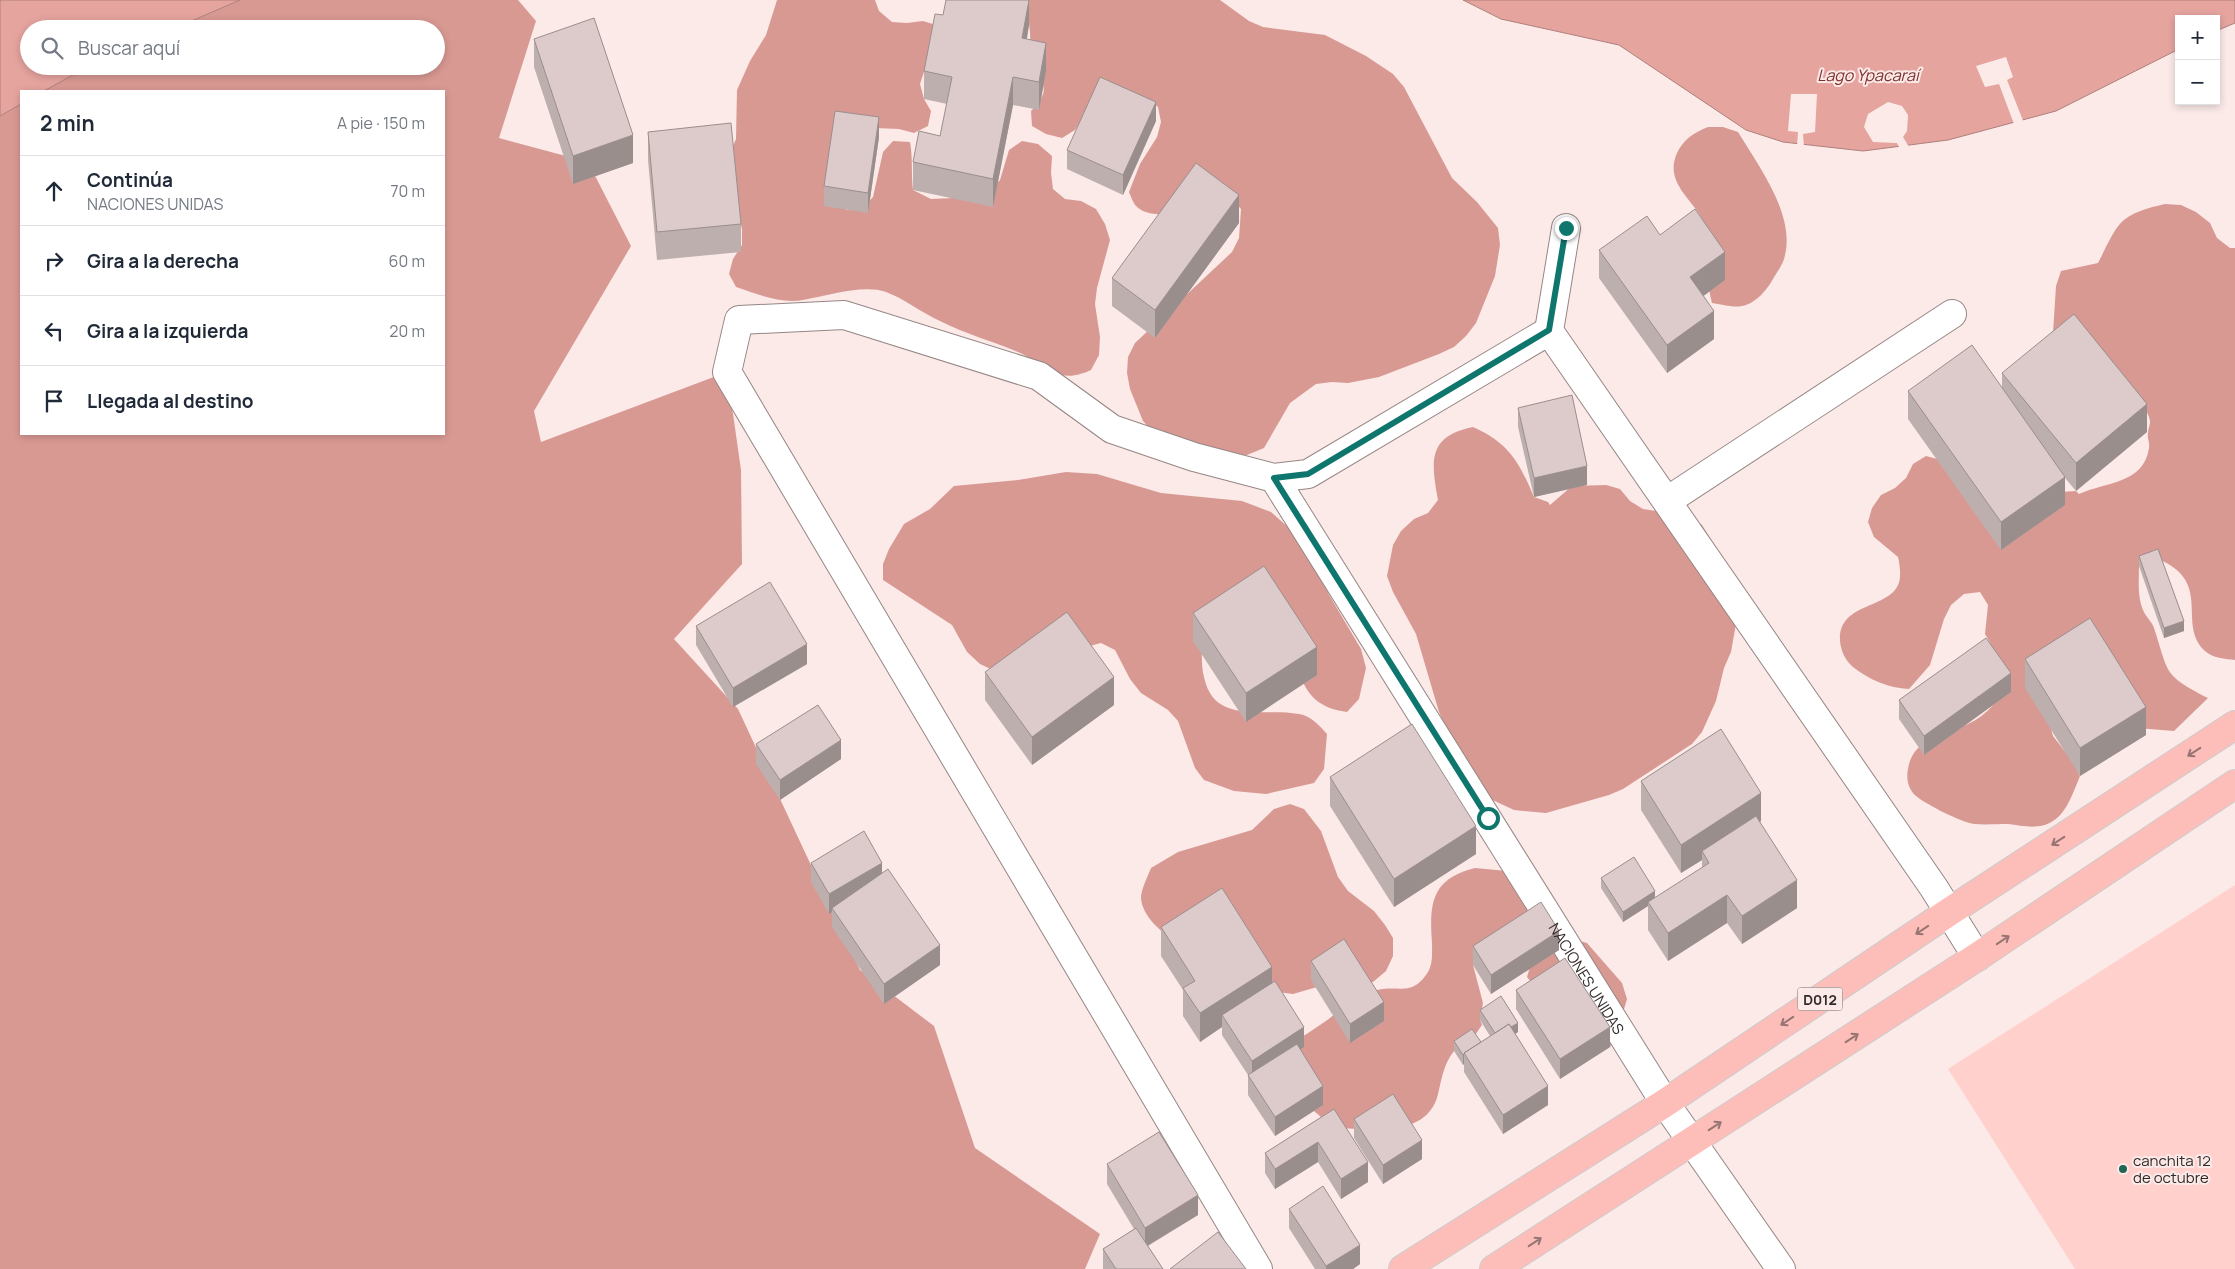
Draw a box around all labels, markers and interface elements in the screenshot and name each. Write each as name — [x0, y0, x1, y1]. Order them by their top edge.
map controls — [2175, 15, 2220, 105]
button: + — [2175, 15, 2220, 60]
search box — [20, 20, 445, 75]
icon: search — [38, 34, 66, 62]
text: Buscar aquí — [78, 35, 180, 61]
button: − — [2175, 60, 2220, 105]
water label: Lago Ypacaraí — [1817, 64, 1922, 86]
text: 2 min — [40, 109, 95, 137]
text: A pie · 150 m — [337, 112, 425, 134]
text: Continúa — [87, 167, 173, 193]
icon: ahead — [40, 177, 68, 205]
text: 70 m — [390, 180, 425, 202]
text: NACIONES UNIDAS — [87, 193, 223, 215]
route end — [1555, 217, 1578, 240]
icon: right — [40, 247, 68, 275]
text: Gira a la derecha — [87, 248, 239, 274]
text: 60 m — [389, 250, 425, 272]
icon: left — [40, 317, 68, 345]
text: Gira a la izquierda — [87, 318, 248, 344]
text: 20 m — [389, 320, 425, 342]
icon: arrive — [40, 387, 68, 415]
text: Llegada al destino — [87, 388, 254, 414]
one-way arrow — [2187, 747, 2201, 757]
route start — [1477, 807, 1500, 830]
one-way arrow — [2051, 835, 2065, 846]
street label: NACIONES UNIDAS — [1544, 918, 1630, 1038]
one-way arrow — [1915, 925, 1929, 935]
one-way arrow — [1996, 935, 2010, 945]
road number: D012 — [1798, 988, 1842, 1011]
one-way arrow — [1781, 1016, 1795, 1026]
one-way arrow — [1845, 1033, 1859, 1043]
one-way arrow — [1708, 1120, 1722, 1130]
place label: canchita 12 de octubre — [2133, 1150, 2211, 1188]
marker: canchita 12 de octubre — [2117, 1163, 2129, 1175]
one-way arrow — [1527, 1237, 1541, 1247]

